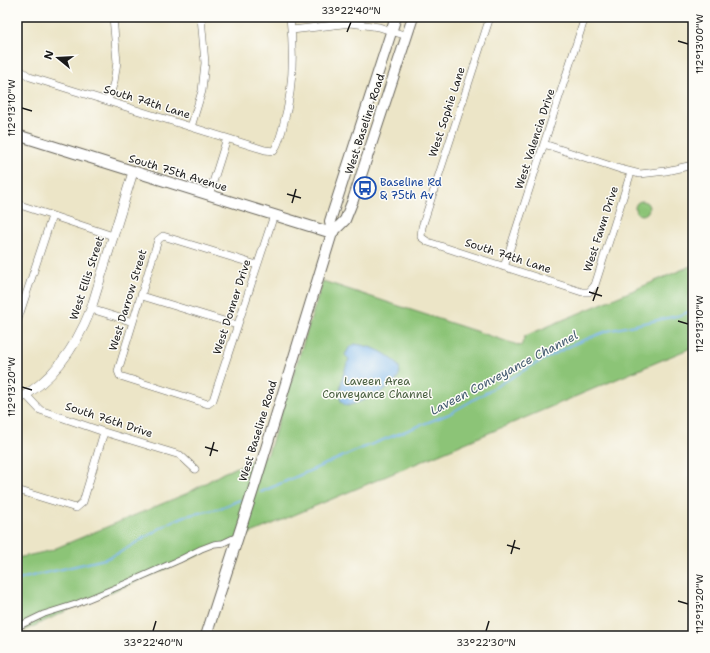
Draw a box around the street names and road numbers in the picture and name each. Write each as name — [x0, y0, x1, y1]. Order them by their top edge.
street label: West Sophie Lane — [425, 65, 469, 159]
street label: West Baseline Road — [342, 72, 388, 176]
street label: South 74th Lane — [102, 82, 192, 122]
street label: West Valencia Drive — [512, 87, 558, 191]
street label: South 75th Avenue — [127, 151, 229, 195]
street label: West Fawn Drive — [580, 184, 622, 274]
street label: West Ellis Street — [66, 234, 108, 322]
street label: South 74th Lane — [463, 235, 553, 277]
street label: West Darrow Street — [105, 247, 151, 353]
street label: West Donner Drive — [210, 258, 254, 356]
street label: West Baseline Road — [235, 379, 281, 483]
street label: South 76th Drive — [63, 399, 155, 441]

